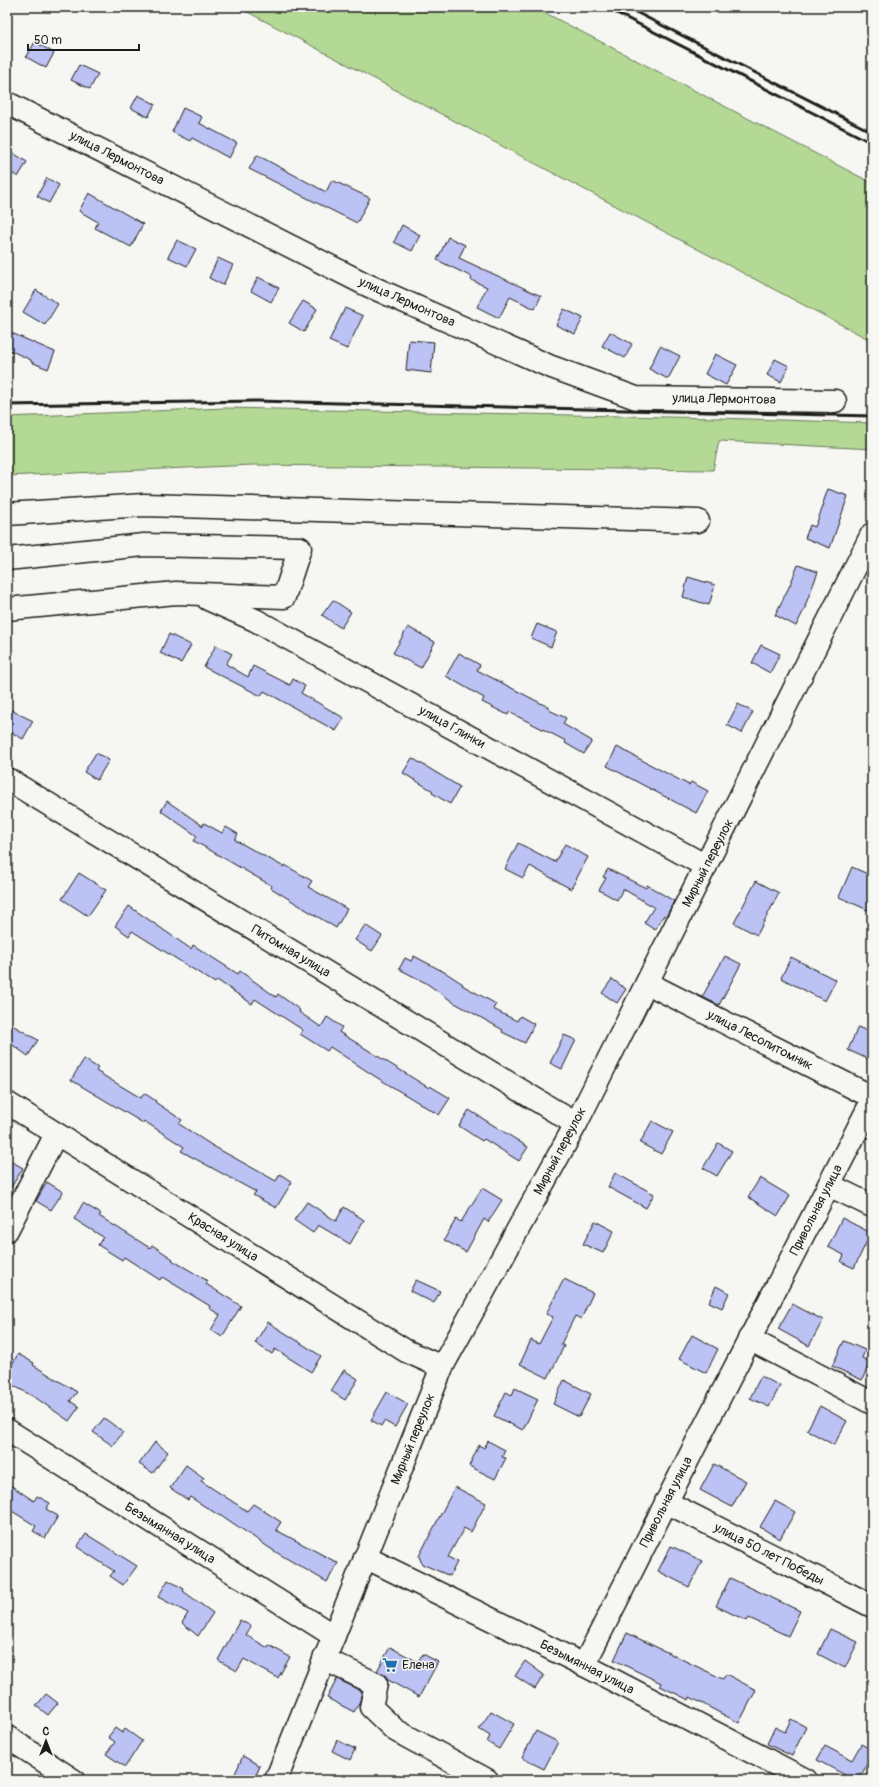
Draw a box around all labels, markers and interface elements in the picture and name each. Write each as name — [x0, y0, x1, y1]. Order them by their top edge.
scale bar — [28, 26, 139, 52]
text: 50 m — [34, 33, 62, 48]
street label: улица Лермонтова — [66, 127, 167, 189]
street label: улица Лермонтова — [356, 273, 458, 330]
street label: улица Лермонтова — [671, 390, 776, 408]
street label: улица Глинки — [415, 702, 488, 752]
street label: Мирный переулок — [679, 816, 737, 910]
street label: Питомная улица — [249, 921, 333, 981]
street label: улица Лесопитомник — [704, 1006, 816, 1074]
street label: Мирный переулок — [530, 1104, 590, 1198]
street label: Привольная улица — [786, 1162, 846, 1258]
street label: Красная улица — [185, 1209, 261, 1265]
street label: Мирный переулок — [387, 1391, 439, 1487]
street label: Привольная улица — [636, 1454, 696, 1550]
street label: Безымянная улица — [122, 1499, 218, 1567]
street label: улица 50 лет Победы — [710, 1519, 827, 1589]
street label: Безымянная улица — [537, 1636, 637, 1698]
supermarket icon: Елена — [381, 1656, 399, 1674]
place label: Елена — [402, 1657, 435, 1673]
north arrow — [26, 1721, 66, 1761]
text: С — [43, 1725, 50, 1738]

